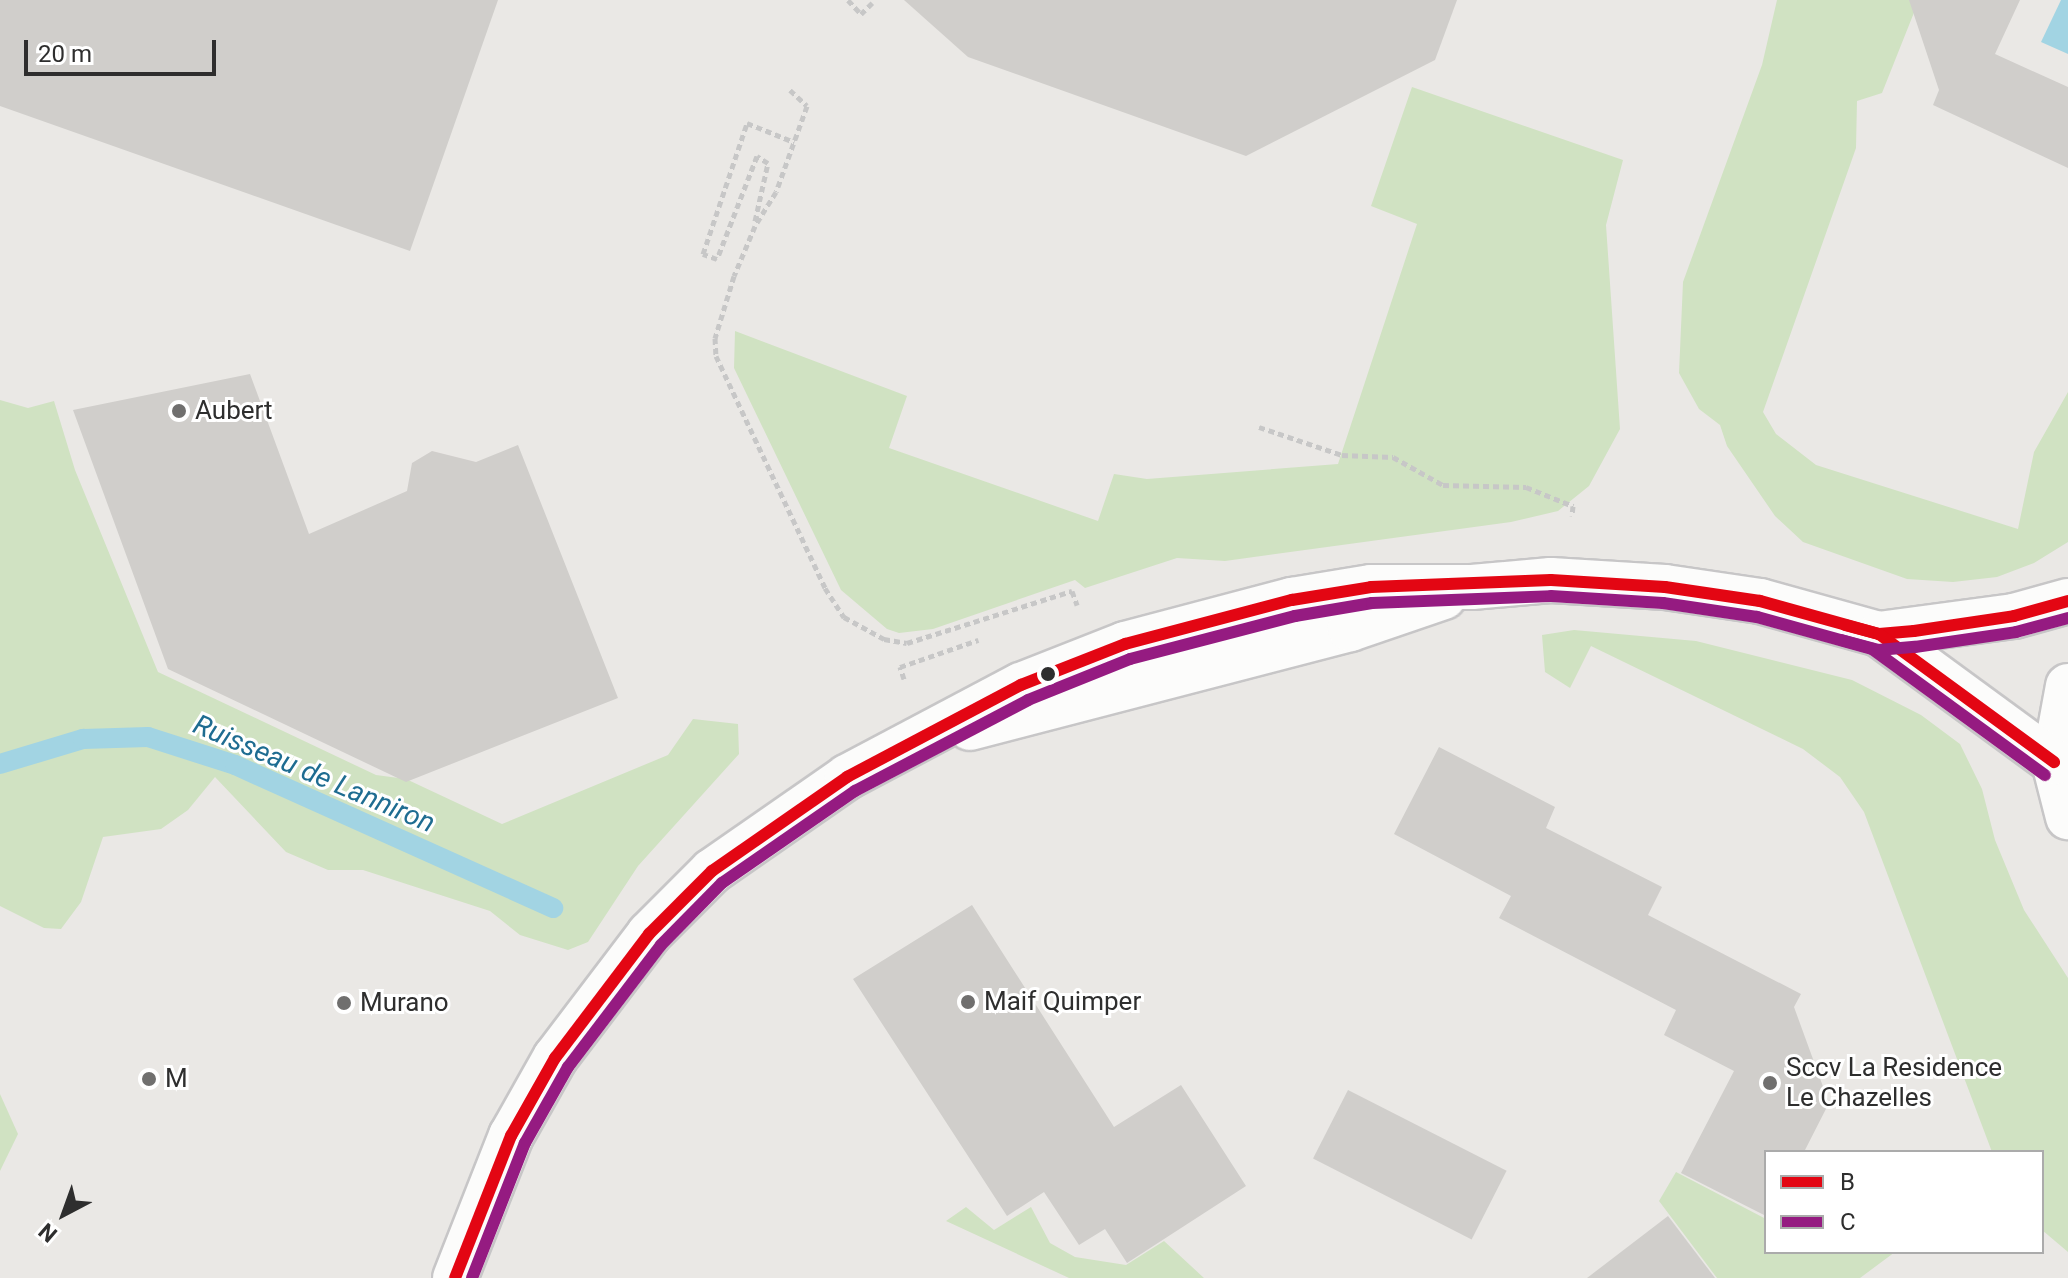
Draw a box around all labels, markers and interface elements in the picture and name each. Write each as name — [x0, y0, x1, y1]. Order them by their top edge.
scale bar — [28, 24, 220, 74]
text: 20 m — [38, 40, 92, 68]
place label: Aubert — [195, 395, 272, 427]
marker: Aubert — [170, 402, 188, 420]
unlabelled marker — [1040, 666, 1056, 682]
water label: Ruisseau de Lanniron — [188, 708, 440, 840]
place label: Maif Quimper — [984, 986, 1141, 1018]
place label: Murano — [360, 987, 449, 1019]
marker: Maif Quimper — [959, 993, 977, 1011]
marker: Murano — [335, 994, 353, 1012]
place label: Sccv La Residence Le Chazelles — [1786, 1052, 2002, 1114]
place label: M — [165, 1063, 188, 1095]
marker: M — [140, 1070, 158, 1088]
marker: Sccv La Residence Le Chazelles — [1761, 1074, 1779, 1092]
legend — [1764, 1150, 2044, 1254]
text: B — [1840, 1168, 1855, 1196]
north arrow — [24, 1174, 104, 1254]
text: C — [1840, 1208, 1856, 1236]
text: N — [34, 1218, 62, 1247]

